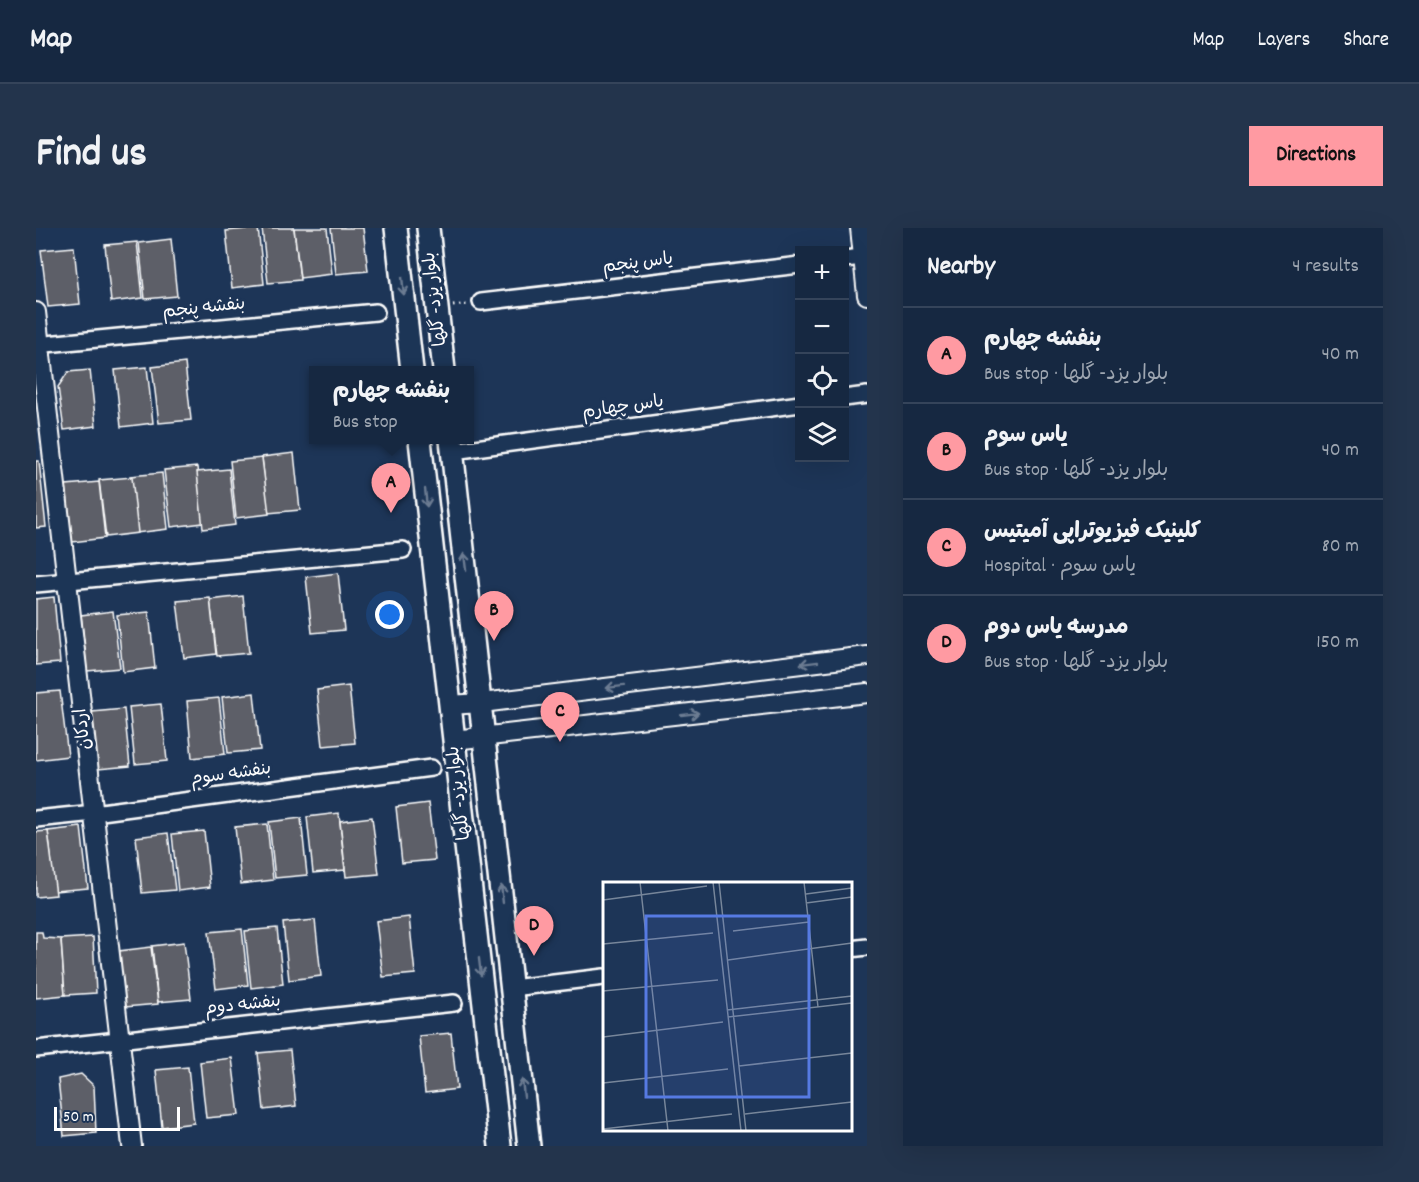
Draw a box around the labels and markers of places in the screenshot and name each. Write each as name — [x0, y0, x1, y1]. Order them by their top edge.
pin: A — [372, 464, 410, 513]
pin: B — [474, 592, 514, 641]
pin: C — [540, 692, 580, 742]
pin: D — [514, 906, 554, 956]

